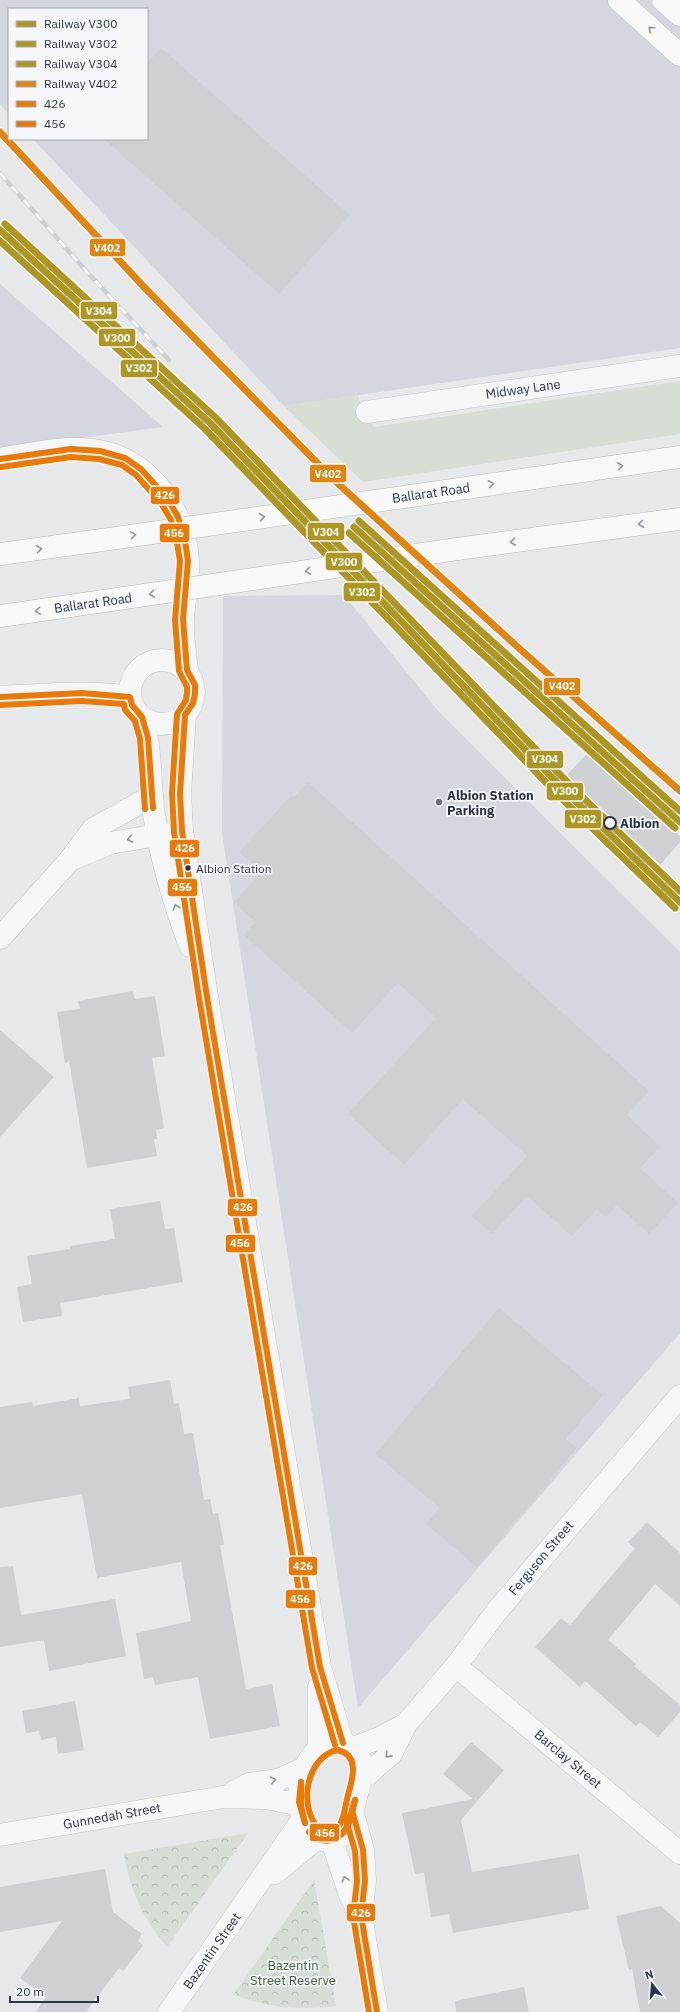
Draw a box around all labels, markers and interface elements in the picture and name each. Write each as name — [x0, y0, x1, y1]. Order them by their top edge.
legend — [8, 8, 148, 140]
text: Railway V300 — [44, 16, 117, 31]
one-way arrow — [648, 26, 656, 34]
text: Railway V302 — [44, 36, 117, 51]
text: Railway V304 — [44, 56, 117, 71]
text: Railway V402 — [44, 76, 117, 91]
text: 426 — [44, 96, 66, 111]
text: 456 — [44, 116, 66, 131]
line badge: V402 — [89, 238, 126, 257]
text: V402 — [94, 241, 121, 255]
line badge: V304 — [80, 301, 118, 320]
text: V304 — [86, 304, 113, 318]
line badge: V300 — [98, 328, 136, 347]
text: V300 — [104, 331, 131, 345]
line badge: V302 — [120, 359, 158, 378]
text: V302 — [126, 361, 153, 375]
street label: Midway Lane — [484, 375, 562, 403]
one-way arrow — [616, 462, 623, 471]
line badge: V402 — [309, 464, 347, 483]
text: V402 — [315, 467, 342, 481]
street label: Ballarat Road — [391, 479, 471, 507]
one-way arrow — [488, 480, 494, 489]
line badge: 426 — [150, 486, 180, 505]
text: 426 — [155, 488, 175, 502]
one-way arrow — [259, 513, 265, 522]
one-way arrow — [638, 519, 644, 528]
line badge: V304 — [307, 522, 345, 541]
line badge: 456 — [159, 523, 190, 543]
text: V304 — [313, 525, 340, 539]
text: 456 — [164, 526, 184, 540]
one-way arrow — [130, 531, 136, 540]
one-way arrow — [509, 537, 516, 546]
one-way arrow — [36, 545, 42, 554]
line badge: V300 — [325, 552, 363, 571]
text: V300 — [331, 555, 358, 569]
one-way arrow — [305, 566, 311, 575]
line badge: V302 — [343, 582, 381, 602]
text: V302 — [349, 585, 376, 599]
street label: Ballarat Road — [53, 589, 133, 617]
one-way arrow — [149, 589, 155, 598]
one-way arrow — [35, 606, 41, 615]
line badge: V402 — [543, 677, 581, 696]
text: V402 — [549, 679, 576, 693]
line badge: V304 — [526, 750, 564, 769]
text: V304 — [532, 752, 559, 766]
line badge: V300 — [546, 782, 584, 801]
text: V300 — [552, 784, 579, 798]
place label: Albion Station Parking — [447, 787, 534, 819]
marker: Albion Station Parking — [434, 797, 444, 807]
line badge: V302 — [564, 809, 602, 829]
text: V302 — [570, 812, 597, 826]
place label: Albion — [620, 815, 660, 832]
marker: Albion — [603, 816, 617, 830]
one-way arrow — [127, 834, 133, 843]
line badge: 426 — [169, 839, 200, 858]
text: 426 — [175, 841, 195, 855]
place label: Albion Station — [196, 861, 272, 876]
marker: Albion Station — [183, 863, 193, 873]
line badge: 456 — [167, 878, 198, 897]
text: 456 — [172, 880, 192, 894]
one-way arrow — [172, 904, 181, 911]
line badge: 426 — [227, 1198, 258, 1217]
text: 426 — [233, 1200, 253, 1214]
line badge: 456 — [225, 1234, 256, 1253]
text: 456 — [230, 1236, 250, 1250]
street label: Ferguson Street — [505, 1517, 577, 1599]
line badge: 426 — [288, 1556, 318, 1576]
text: 426 — [293, 1559, 313, 1573]
line badge: 456 — [285, 1589, 316, 1609]
text: 456 — [290, 1592, 310, 1606]
street label: Barclay Street — [531, 1726, 605, 1792]
one-way arrow — [385, 1750, 393, 1758]
one-way arrow — [270, 1777, 276, 1785]
street label: Gunnedah Street — [62, 1799, 162, 1833]
line badge: 456 — [309, 1823, 340, 1842]
text: 456 — [315, 1826, 335, 1840]
one-way arrow — [341, 1876, 350, 1883]
line badge: 426 — [346, 1903, 376, 1922]
text: 426 — [351, 1906, 371, 1920]
street label: Bazentin Street — [179, 1909, 245, 1993]
park label: Bazentin Street Reserve — [250, 1957, 336, 1989]
north arrow — [632, 1964, 672, 2004]
text: N — [643, 1967, 655, 1982]
scale bar — [10, 1978, 98, 2004]
text: 20 m — [16, 1984, 44, 1999]

